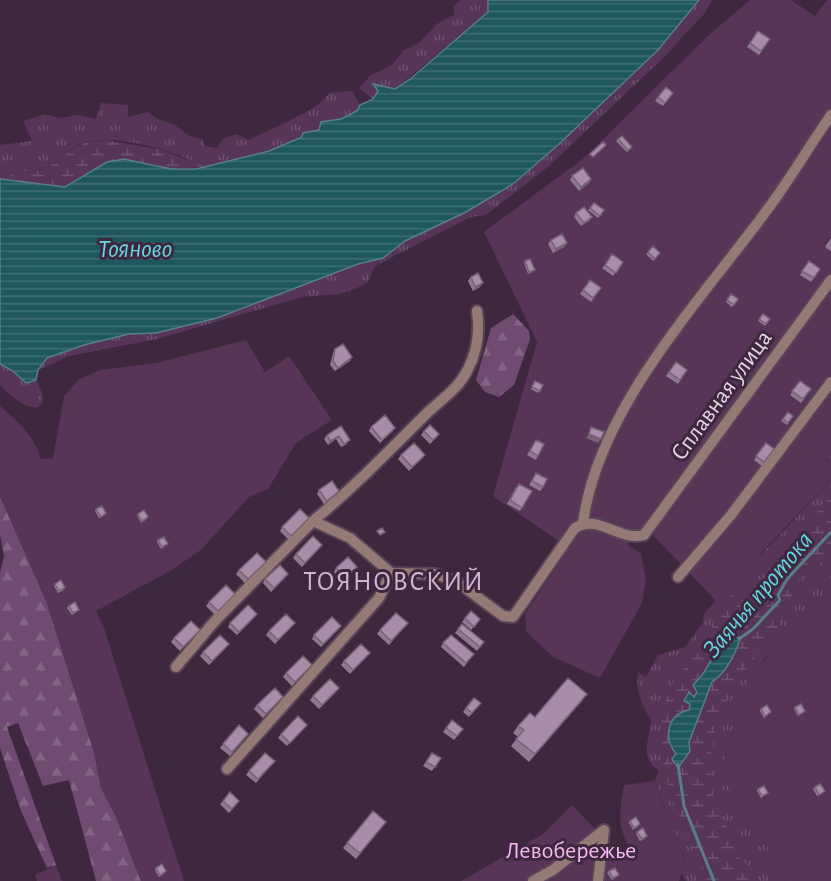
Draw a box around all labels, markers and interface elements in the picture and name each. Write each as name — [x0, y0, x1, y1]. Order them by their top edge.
water label: Тояново — [98, 236, 172, 262]
street label: Сплавная улица — [667, 326, 777, 465]
water label: Заячья протока — [698, 527, 818, 663]
district label: ТОЯНОВСКИЙ — [303, 567, 485, 595]
park label: Левобережье — [506, 839, 636, 863]

